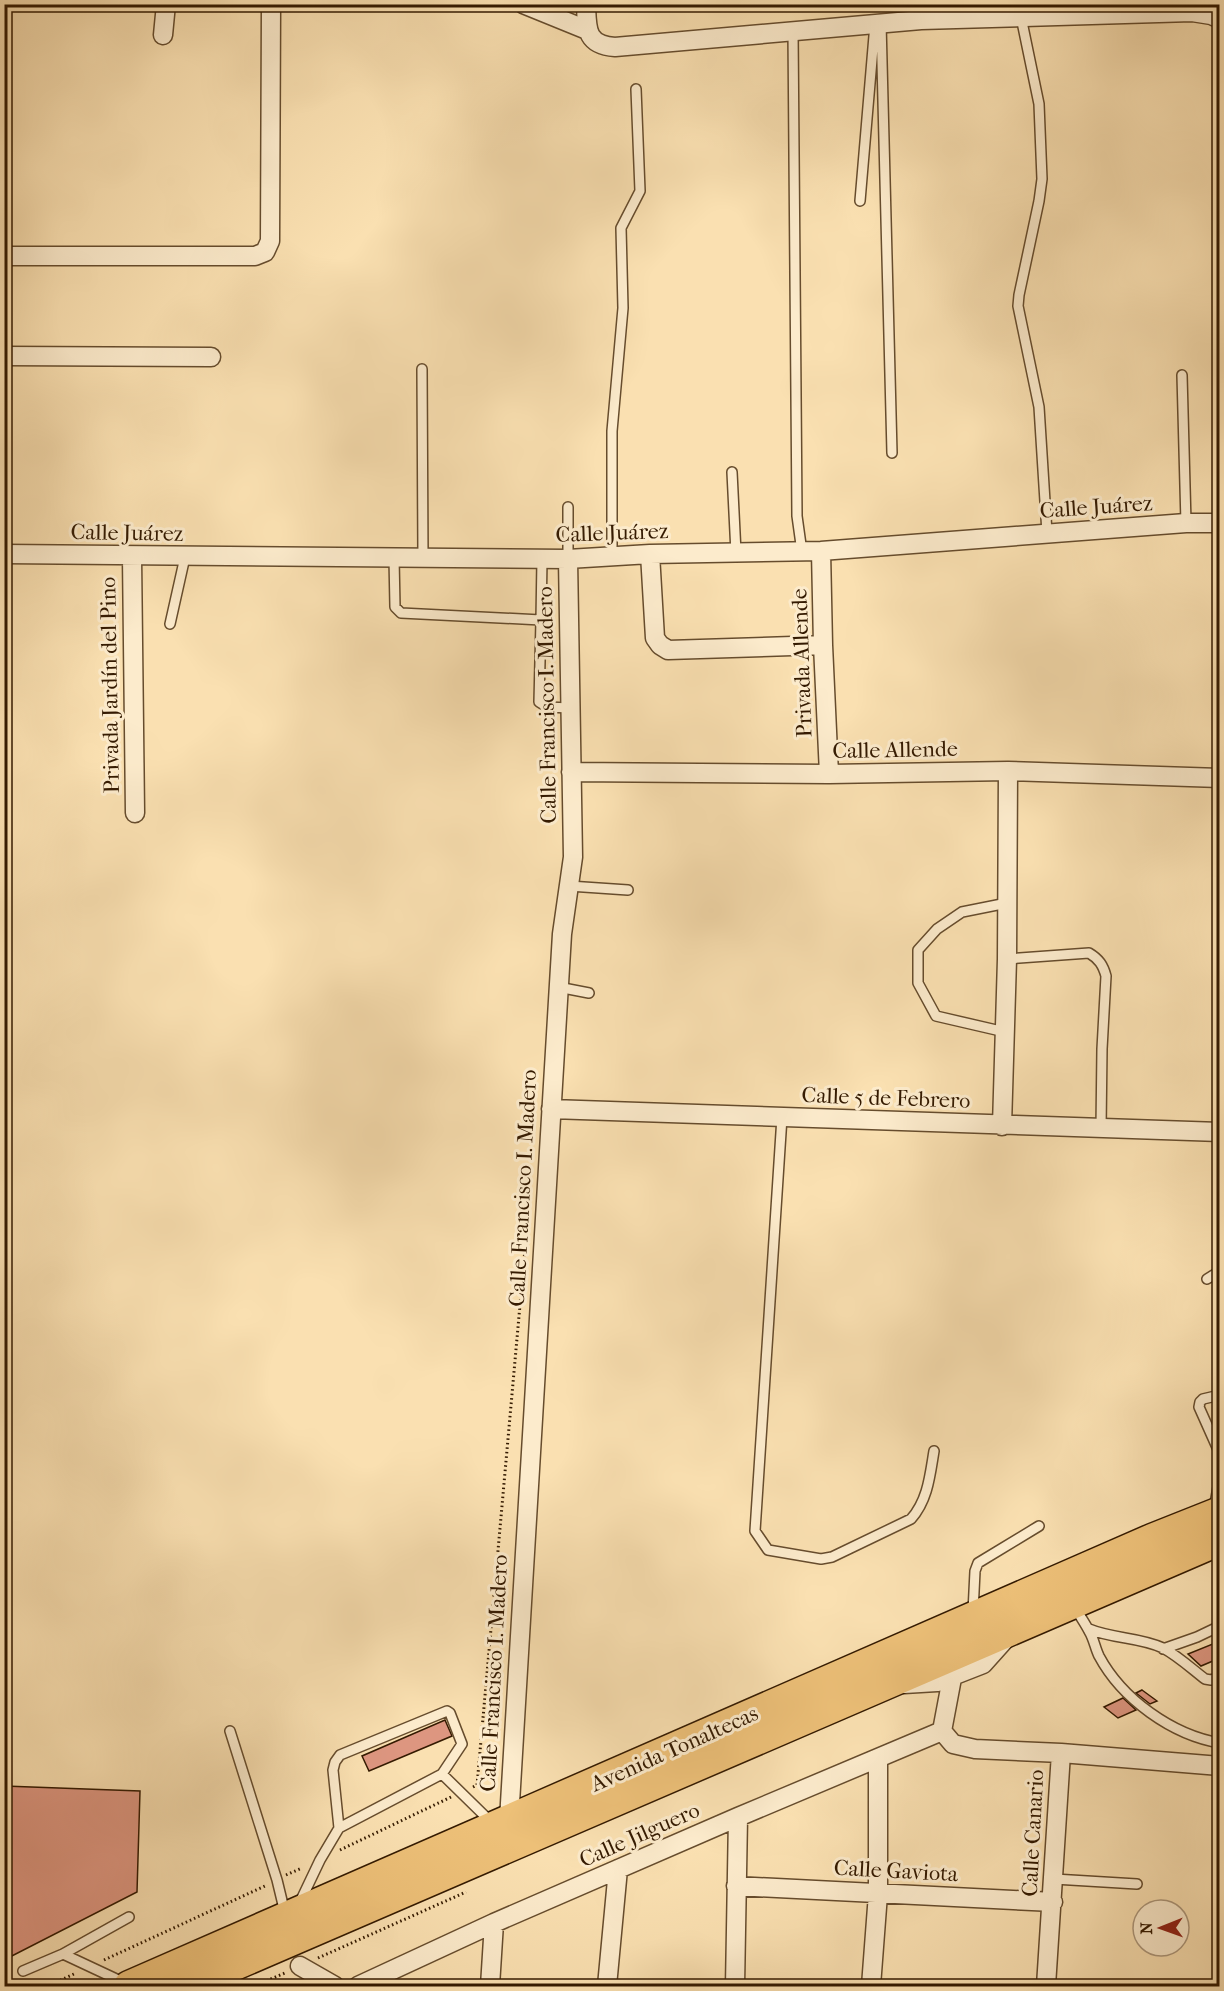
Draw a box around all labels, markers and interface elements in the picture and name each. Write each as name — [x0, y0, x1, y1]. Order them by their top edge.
street label: Calle Juárez — [1039, 490, 1154, 524]
street label: Calle Juárez — [555, 518, 669, 548]
street label: Calle Juárez — [70, 519, 184, 547]
street label: Privada Jardín del Pino — [95, 576, 125, 794]
street label: Calle Francisco I. Madero — [532, 586, 562, 824]
street label: Privada Allende — [786, 588, 818, 738]
street label: Calle Allende — [832, 736, 958, 764]
street label: Calle Francisco I. Madero — [504, 1069, 542, 1307]
street label: Calle 5 de Febrero — [801, 1082, 971, 1114]
street label: Calle Francisco I. Madero — [475, 1554, 513, 1792]
street label: Avenida Tonaltecas — [586, 1700, 762, 1798]
street label: Calle Canario — [1017, 1769, 1049, 1897]
street label: Calle Jilguero — [575, 1797, 704, 1873]
street label: Calle Gaviota — [833, 1855, 960, 1887]
north arrow — [1131, 1898, 1191, 1958]
text: N — [1137, 1921, 1156, 1934]

